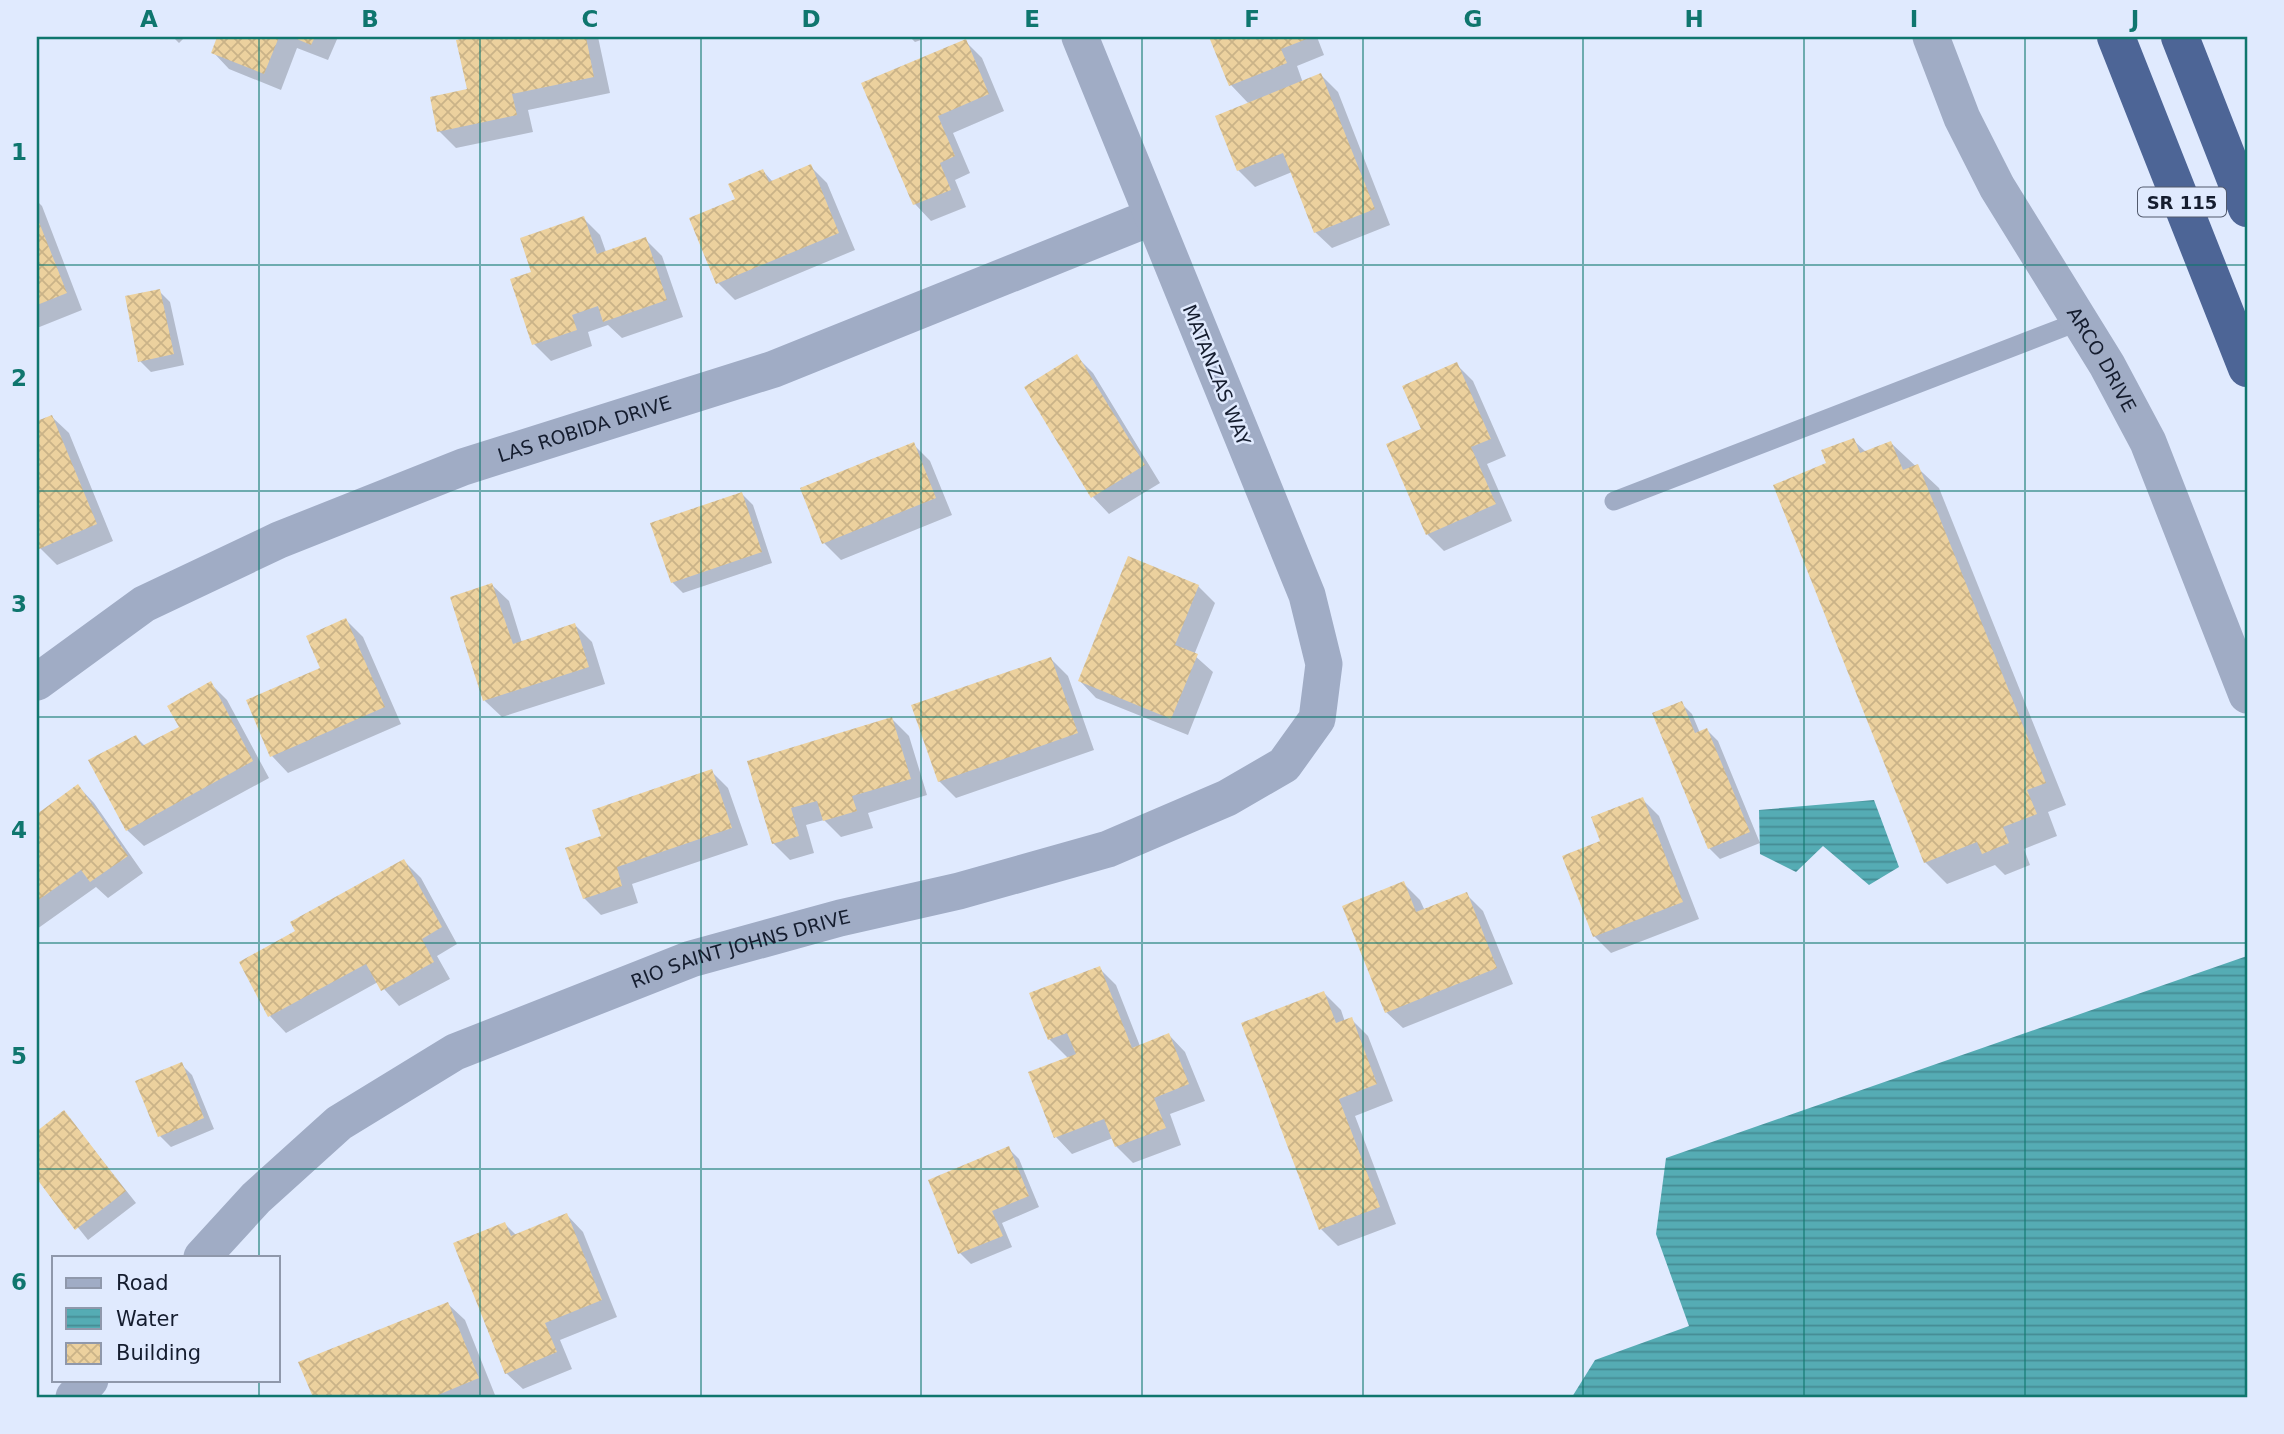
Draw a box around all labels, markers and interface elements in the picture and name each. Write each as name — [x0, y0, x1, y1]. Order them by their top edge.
text: A — [140, 6, 158, 32]
text: B — [361, 6, 379, 32]
text: C — [582, 6, 598, 32]
text: D — [801, 6, 821, 32]
text: E — [1024, 6, 1040, 32]
text: F — [1244, 6, 1260, 32]
text: G — [1464, 6, 1482, 32]
text: H — [1684, 6, 1704, 32]
text: I — [1910, 6, 1918, 32]
text: J — [2129, 6, 2139, 32]
text: 1 — [11, 139, 27, 165]
road number: SR 115 — [2138, 188, 2226, 216]
street label: MATANZAS WAY — [1179, 301, 1255, 449]
street label: ARCO DRIVE — [2063, 303, 2141, 416]
text: 2 — [11, 365, 27, 391]
street label: LAS ROBIDA DRIVE — [495, 391, 674, 466]
text: 3 — [11, 591, 27, 617]
text: 4 — [11, 817, 27, 843]
street label: RIO SAINT JOHNS DRIVE — [628, 905, 852, 993]
text: 5 — [11, 1043, 27, 1069]
legend — [52, 1256, 280, 1382]
text: 6 — [11, 1269, 27, 1295]
text: Road — [116, 1271, 169, 1295]
text: Water — [116, 1307, 178, 1331]
text: Building — [116, 1341, 201, 1365]

